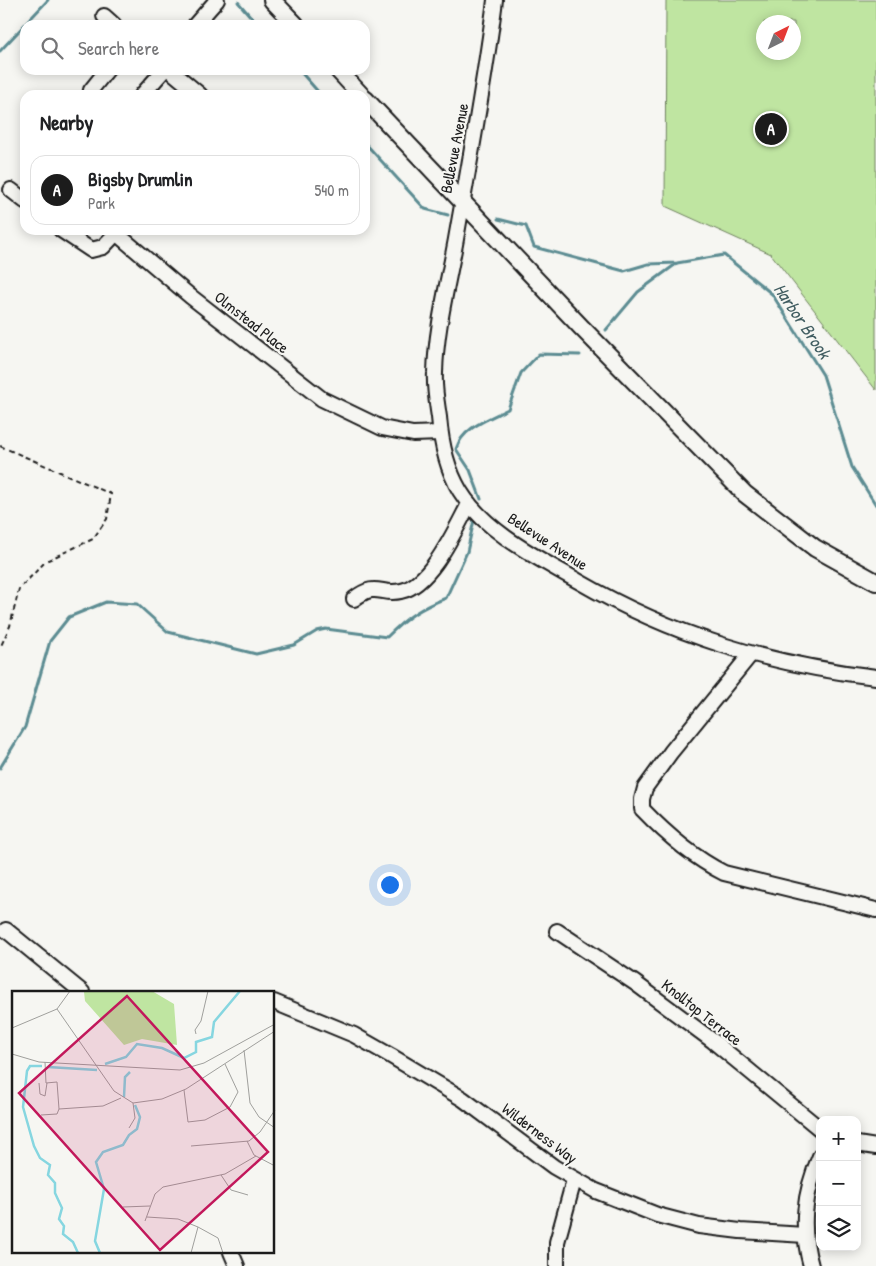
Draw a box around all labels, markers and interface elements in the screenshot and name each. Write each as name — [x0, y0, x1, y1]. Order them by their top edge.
north arrow — [756, 15, 801, 60]
search box — [20, 20, 370, 75]
icon: search — [38, 34, 66, 62]
text: Search here — [78, 35, 159, 61]
street label: Bellevue Avenue — [435, 101, 474, 195]
text: Nearby — [40, 108, 93, 137]
pin: A — [755, 110, 787, 148]
text: Bigsby Drumlin — [88, 166, 193, 192]
text: A — [53, 179, 61, 201]
text: 540 m — [315, 179, 349, 201]
text: Park — [88, 192, 115, 214]
water label: Harbor Brook — [768, 278, 838, 365]
street label: Olmstead Place — [210, 286, 294, 358]
street label: Bellevue Avenue — [504, 507, 593, 575]
your location — [377, 872, 403, 898]
street label: Knolltop Terrace — [657, 974, 747, 1051]
inset map — [12, 991, 275, 1254]
street label: Wilderness Way — [498, 1097, 582, 1169]
map controls — [816, 1116, 861, 1251]
button: + — [816, 1116, 861, 1161]
button: − — [816, 1161, 861, 1206]
button: layers — [816, 1206, 861, 1251]

